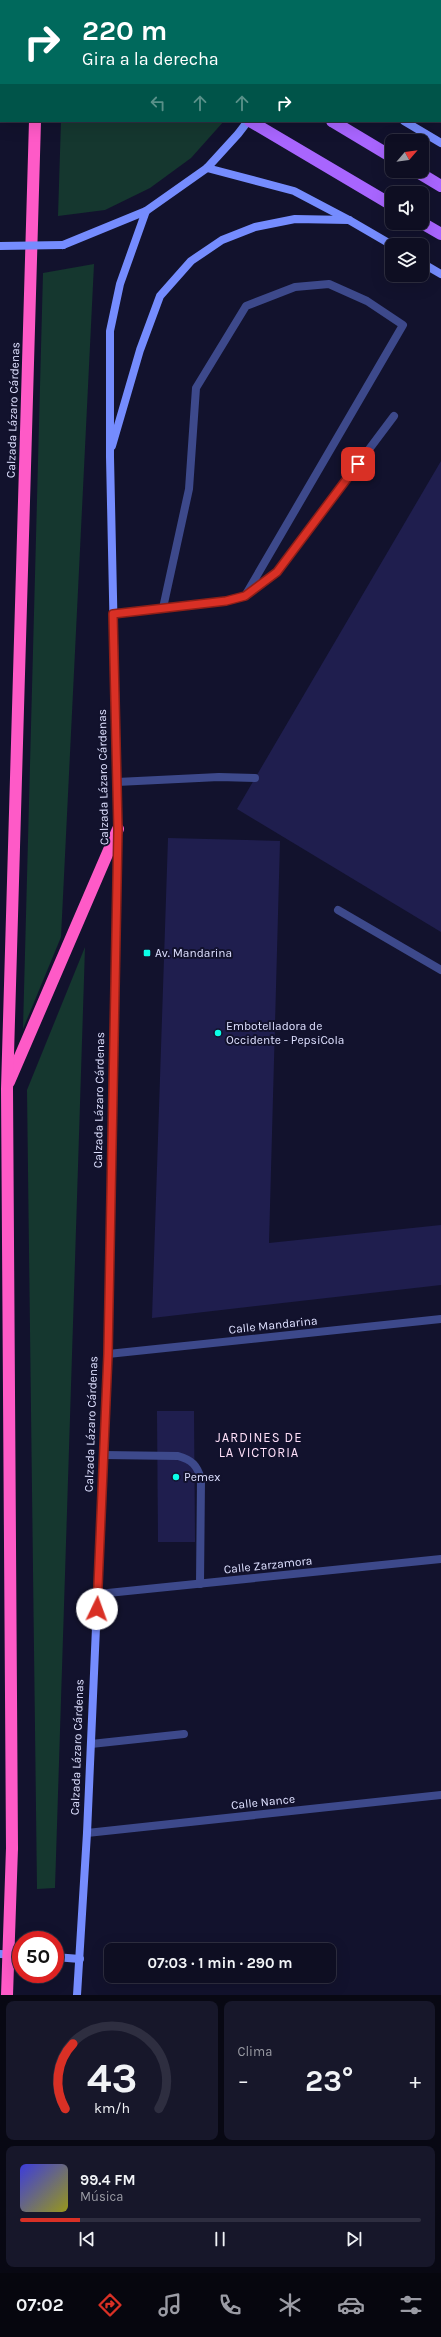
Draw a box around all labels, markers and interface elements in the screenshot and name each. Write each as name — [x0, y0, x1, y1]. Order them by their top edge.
text: 220 m — [82, 14, 167, 47]
icon: right — [16, 16, 68, 68]
text: Gira a la derecha — [82, 48, 219, 70]
icon: left — [147, 92, 169, 114]
icon: ahead — [189, 92, 211, 114]
icon: ahead — [231, 92, 253, 114]
icon: right — [273, 92, 295, 114]
north arrow — [385, 134, 429, 178]
map controls — [385, 134, 429, 282]
button: sound — [385, 186, 429, 230]
button: layers — [385, 238, 429, 282]
street label: Calzada Lázaro Cárdenas — [4, 342, 22, 478]
pin — [341, 447, 375, 481]
icon: arrive — [347, 453, 369, 475]
street label: Calzada Lázaro Cárdenas — [95, 709, 111, 845]
place label: Av. Mandarina — [155, 946, 232, 960]
marker: Av. Mandarina — [142, 948, 152, 958]
place label: Embotelladora de Occidente - PepsiCola — [226, 1019, 344, 1047]
marker: Embotelladora de Occidente - PepsiCola — [213, 1028, 223, 1038]
street label: Calzada Lázaro Cárdenas — [91, 1032, 107, 1168]
street label: Calle Mandarina — [228, 1313, 318, 1337]
street label: Calzada Lázaro Cárdenas — [82, 1356, 100, 1492]
district label: JARDINES DE LA VICTORIA — [216, 1430, 302, 1460]
place label: Pemex — [184, 1470, 220, 1484]
marker: Pemex — [171, 1472, 181, 1482]
street label: Calle Zarzamora — [223, 1553, 313, 1577]
position arrow — [76, 1588, 118, 1630]
street label: Calzada Lázaro Cárdenas — [68, 1679, 86, 1815]
street label: Calle Nance — [230, 1792, 296, 1812]
speed limit sign: 50 — [12, 1931, 64, 1983]
text: 07:03 · 1 min · 290 m — [148, 1954, 292, 1972]
text: Clima — [238, 2044, 272, 2059]
text: 43 — [86, 2053, 137, 2101]
text: 23° — [305, 2063, 353, 2099]
text: − — [238, 2068, 249, 2094]
text: + — [409, 2068, 421, 2094]
text: km/h — [94, 2099, 130, 2116]
text: 99.4 FM — [80, 2171, 136, 2189]
text: Música — [80, 2189, 123, 2204]
icon: previous — [76, 2228, 98, 2250]
icon: pause — [209, 2228, 231, 2250]
icon: next — [343, 2228, 365, 2250]
icon: directions — [96, 2291, 124, 2319]
icon: music — [156, 2291, 184, 2319]
icon: phone — [216, 2291, 244, 2319]
icon: climate — [276, 2291, 304, 2319]
icon: car — [337, 2291, 365, 2319]
icon: filters — [397, 2291, 425, 2319]
text: 07:02 — [16, 2294, 64, 2316]

